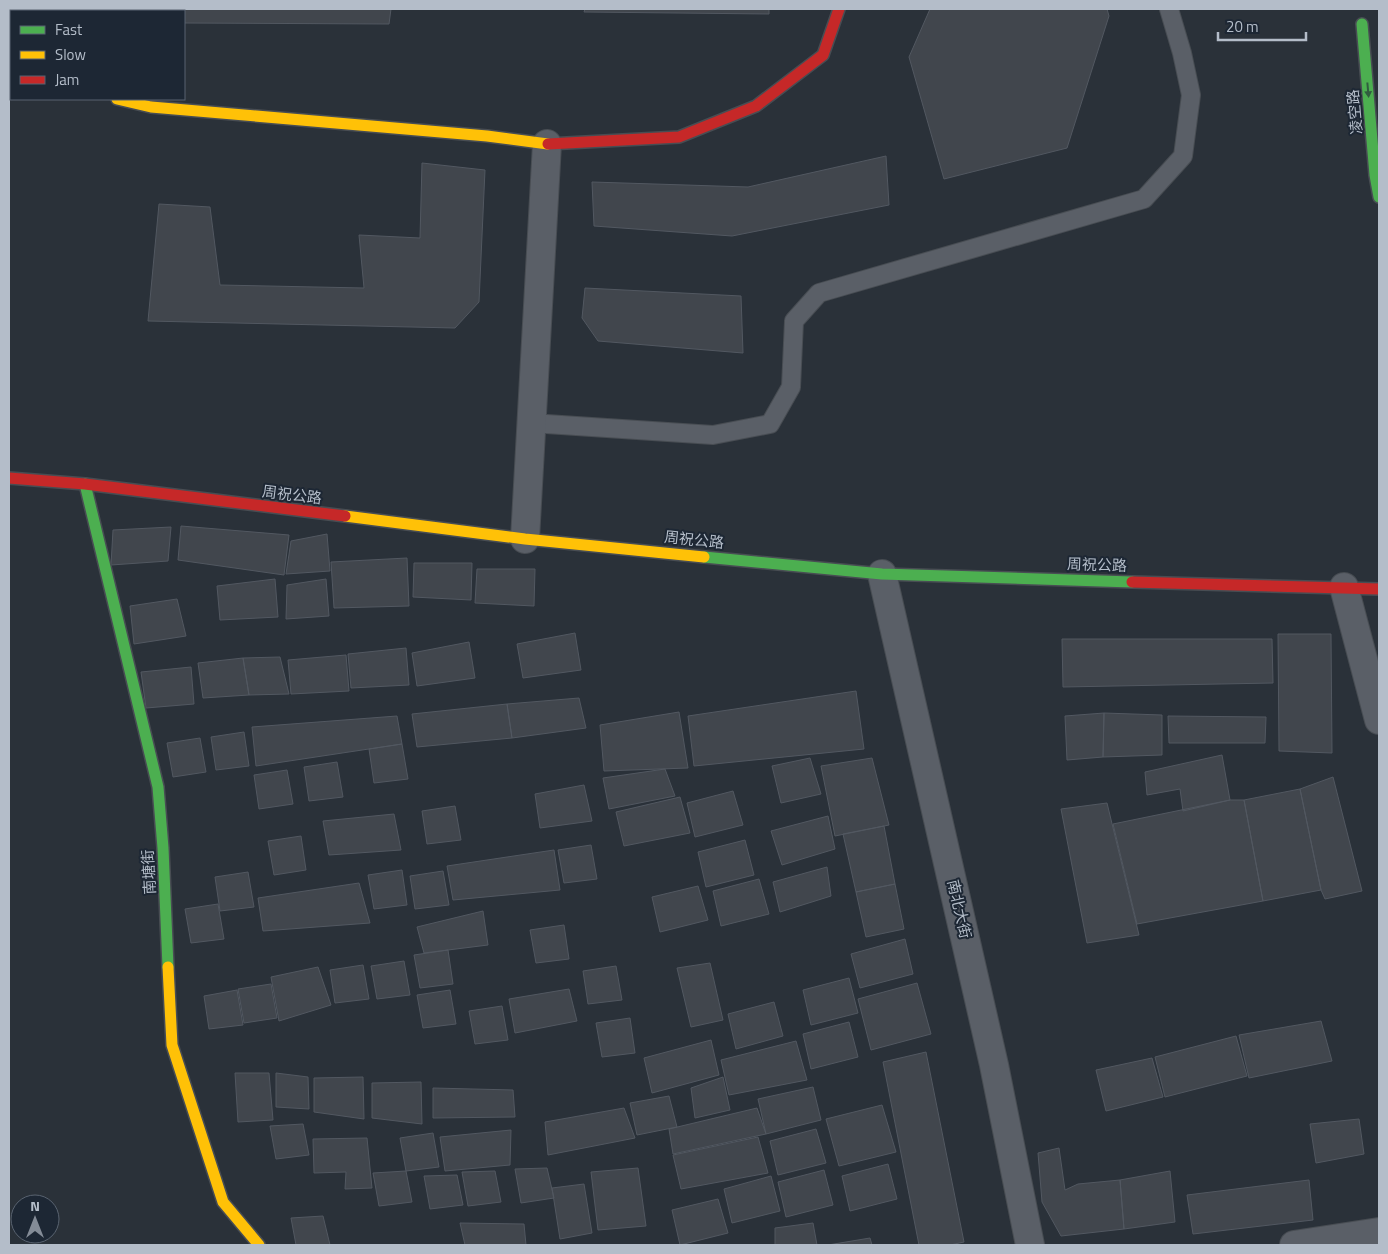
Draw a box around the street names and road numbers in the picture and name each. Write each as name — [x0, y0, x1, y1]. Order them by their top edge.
street label: 凌空路 — [1341, 89, 1368, 135]
street label: 周祝公路 — [261, 479, 323, 510]
street label: 周祝公路 — [663, 525, 725, 554]
street label: 周祝公路 — [1067, 552, 1127, 577]
street label: 南塘街 — [136, 849, 161, 895]
street label: 南北大街 — [942, 877, 977, 941]

